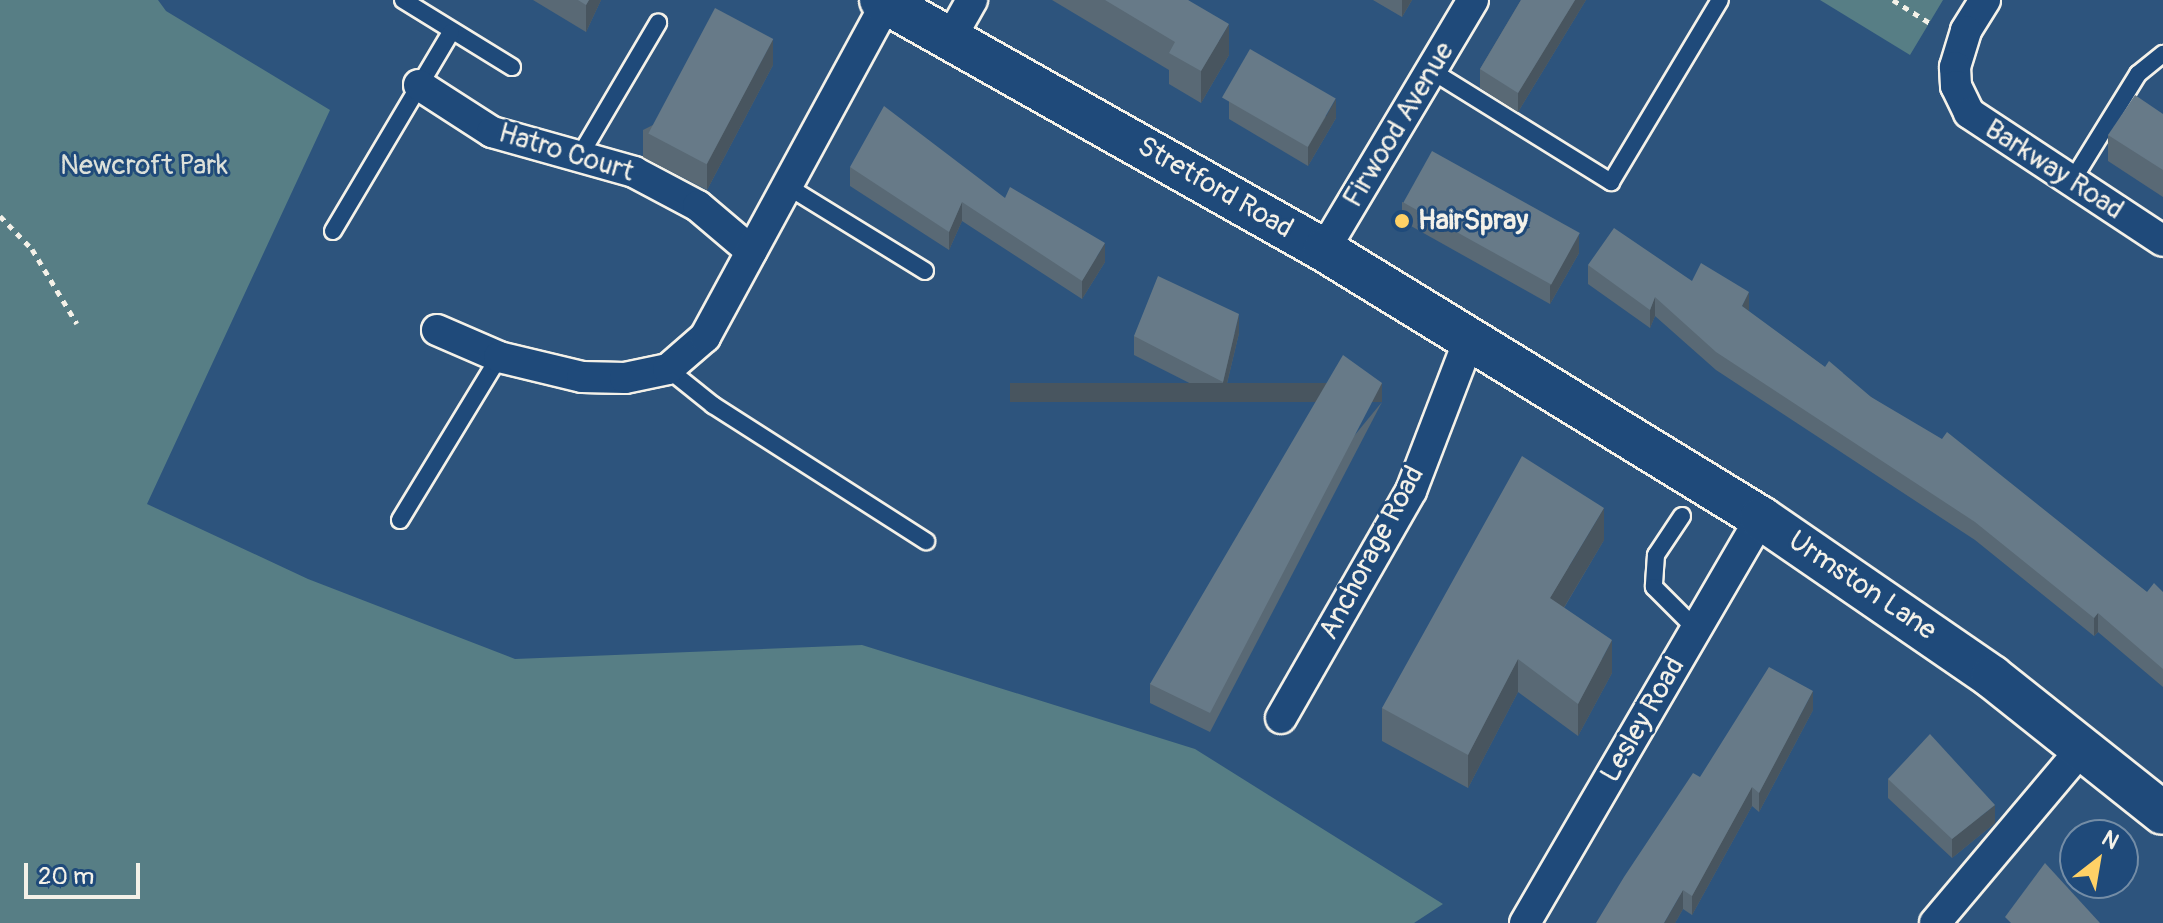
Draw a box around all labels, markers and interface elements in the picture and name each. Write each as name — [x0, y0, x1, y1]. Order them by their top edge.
street label: Firwood Avenue — [1337, 36, 1461, 214]
street label: Barkway Road — [1978, 113, 2130, 227]
street label: Hatro Court — [494, 117, 638, 189]
street label: Stretford Road — [1131, 130, 1299, 246]
park label: Newcroft Park — [60, 149, 228, 183]
place label: HairSpray — [1418, 204, 1528, 238]
marker: HairSpray — [1393, 212, 1411, 230]
street label: Anchorage Road — [1312, 461, 1432, 645]
street label: Urmston Lane — [1782, 524, 1942, 648]
street label: Lesley Road — [1594, 652, 1692, 788]
north arrow — [2059, 819, 2139, 899]
text: N — [2097, 824, 2124, 856]
scale bar — [28, 847, 144, 897]
text: 20 m — [38, 862, 94, 891]

